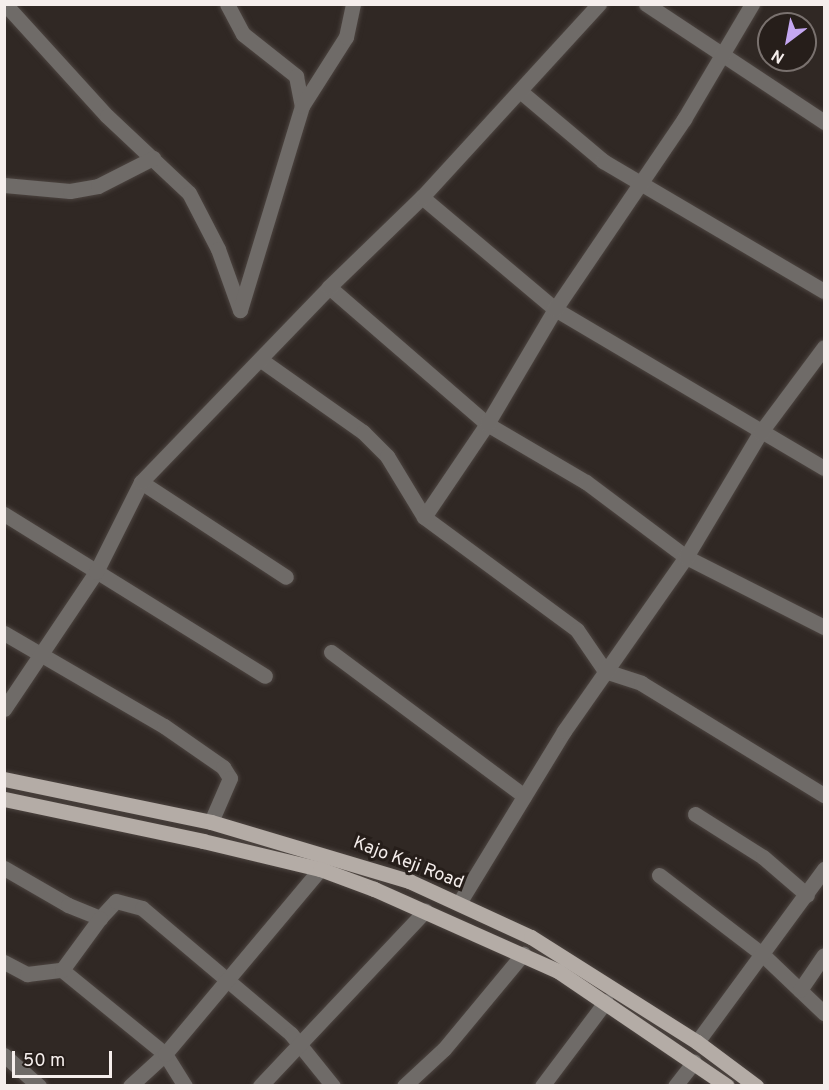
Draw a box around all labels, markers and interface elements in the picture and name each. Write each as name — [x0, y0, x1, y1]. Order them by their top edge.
north arrow — [757, 12, 817, 72]
text: N — [768, 44, 789, 67]
street label: Kajo Keji Road — [350, 833, 466, 895]
scale bar — [15, 1039, 116, 1077]
text: 50 m — [23, 1050, 65, 1073]

